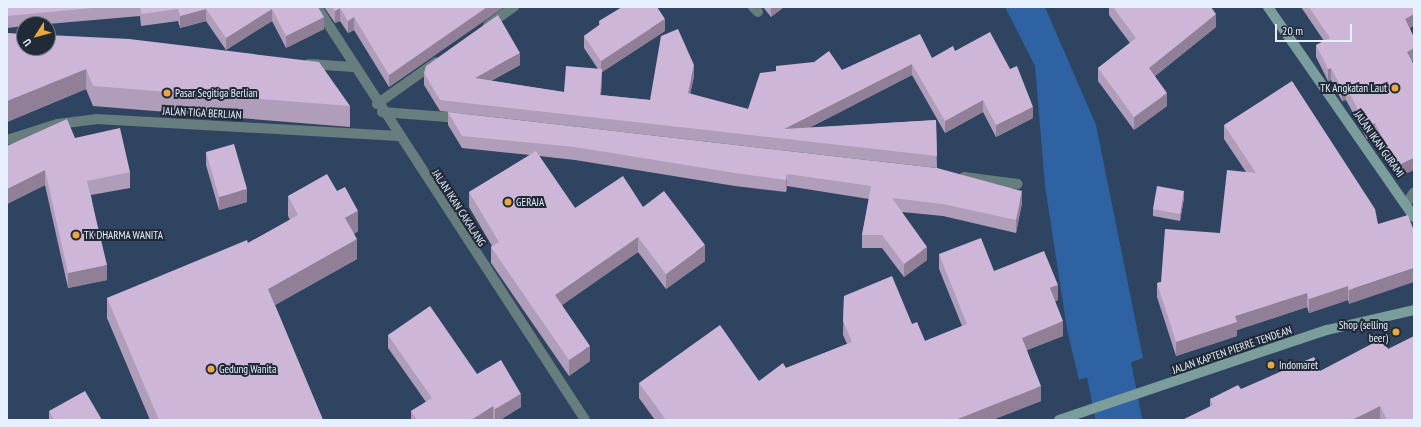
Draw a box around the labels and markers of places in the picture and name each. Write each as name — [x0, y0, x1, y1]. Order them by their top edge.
place label: TK Angkatan Laut — [1320, 81, 1387, 95]
marker: TK Angkatan Laut — [1390, 83, 1400, 93]
place label: Pasar Segitiga Berlian — [175, 86, 258, 100]
marker: Pasar Segitiga Berlian — [162, 88, 172, 98]
place label: GERAJA — [516, 195, 544, 209]
marker: GERAJA — [503, 197, 513, 207]
place label: TK DHARMA WANITA — [84, 228, 164, 242]
marker: TK DHARMA WANITA — [71, 230, 81, 240]
place label: Shop (selling beer) — [1339, 319, 1388, 345]
marker: Shop (selling beer) — [1391, 327, 1401, 337]
place label: Indomaret — [1279, 358, 1318, 372]
marker: Indomaret — [1266, 360, 1276, 370]
place label: Gedung Wanita — [219, 362, 276, 376]
marker: Gedung Wanita — [206, 364, 216, 374]

